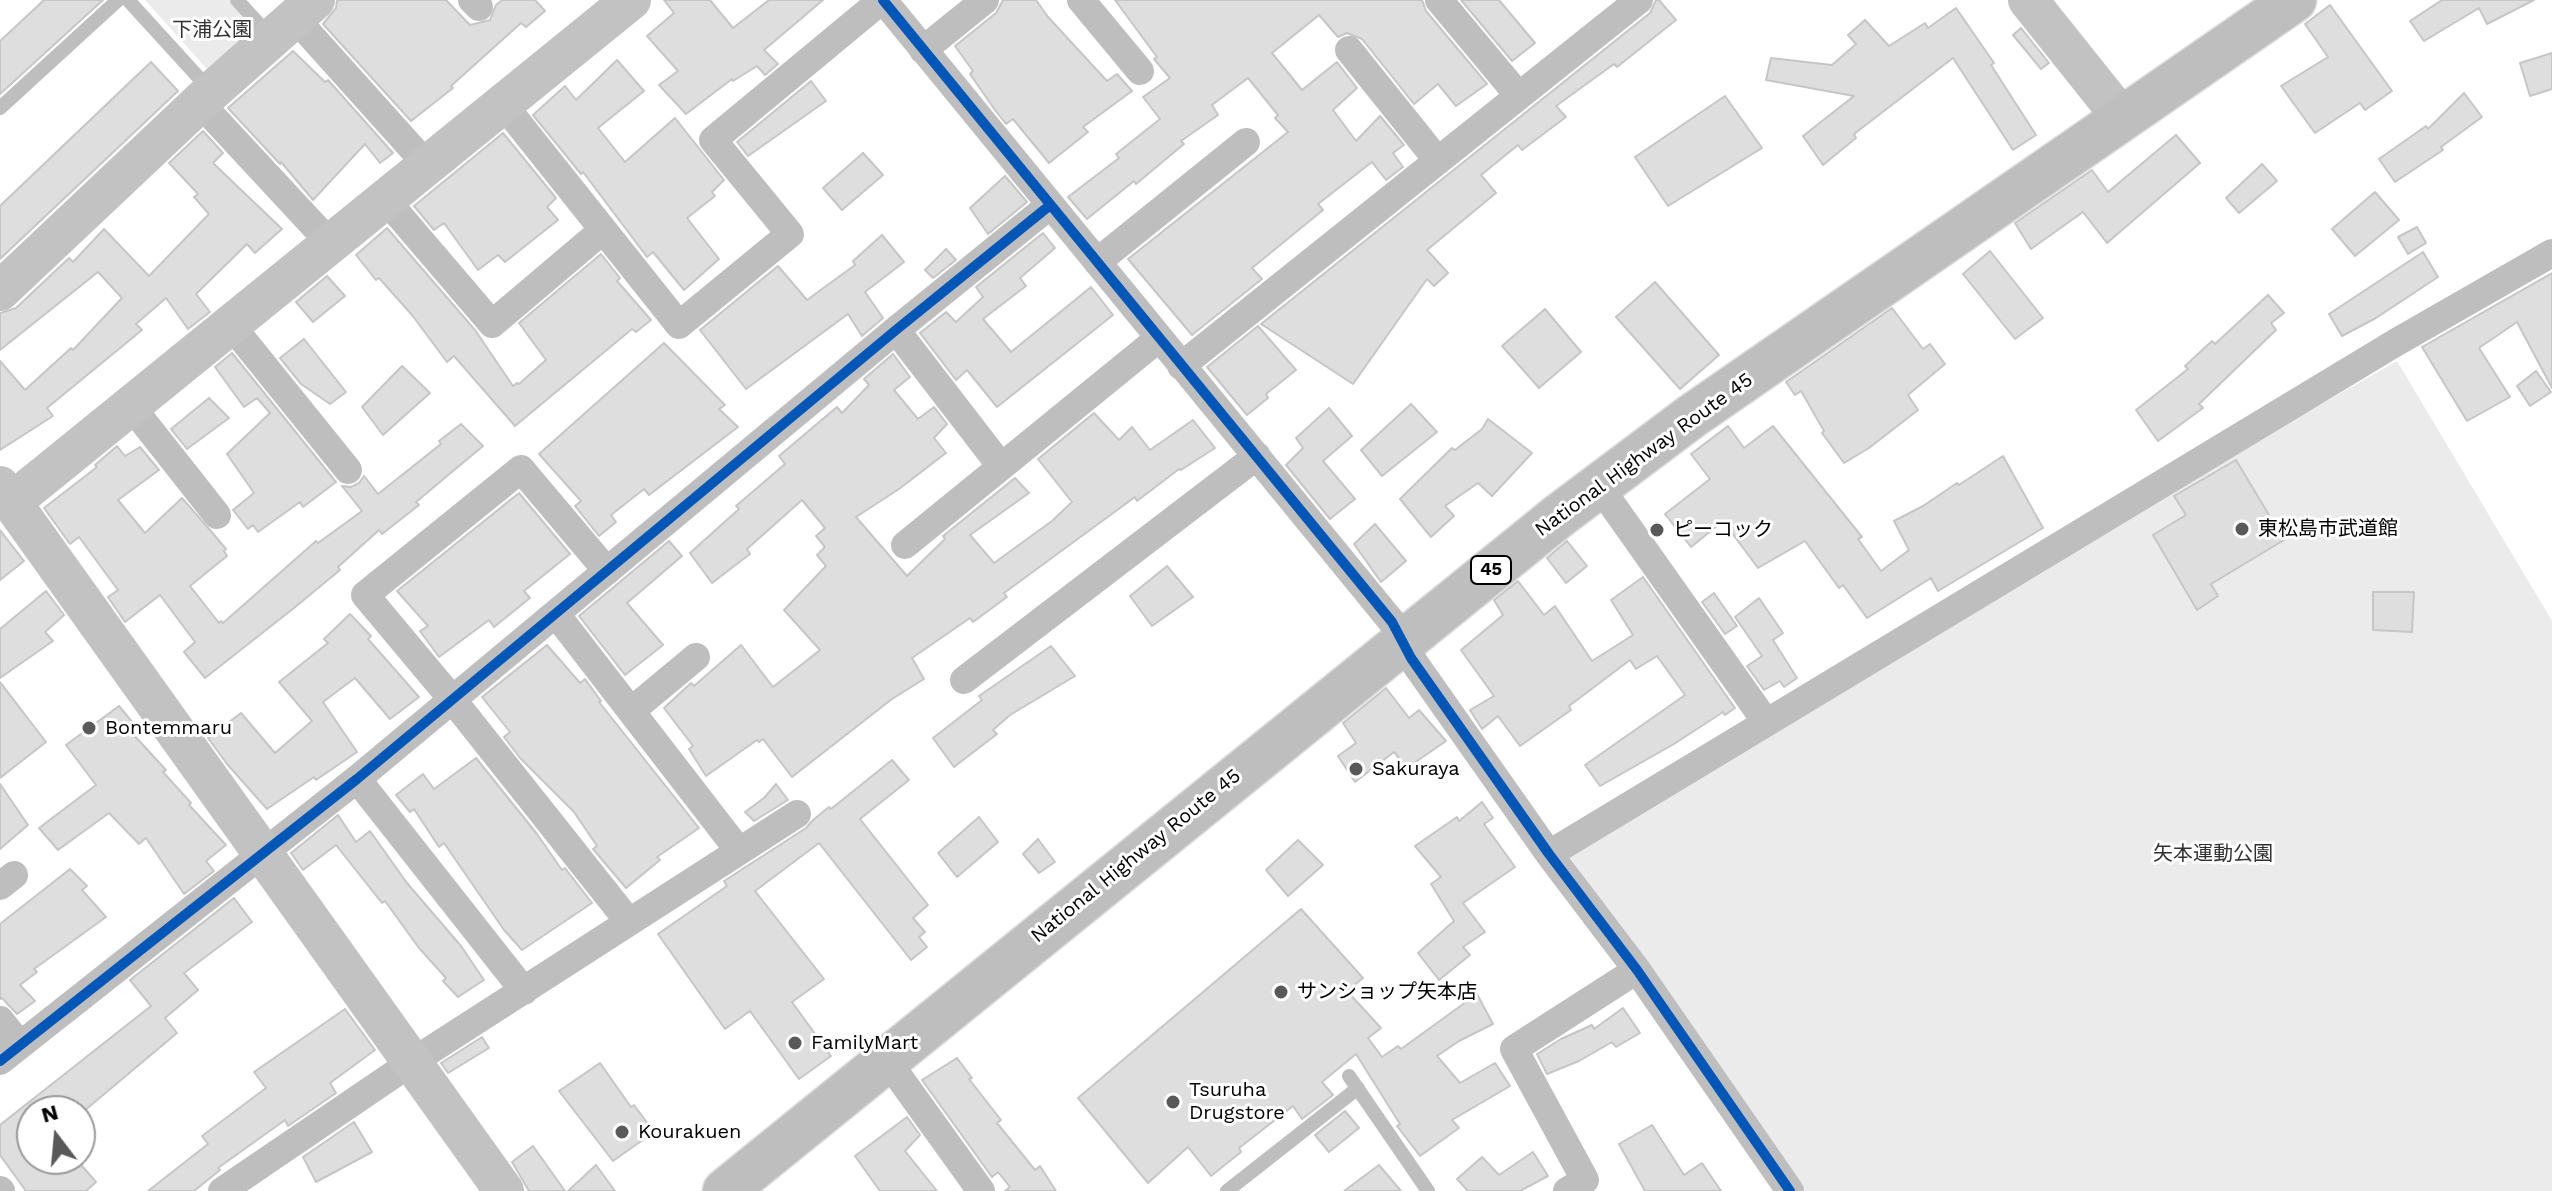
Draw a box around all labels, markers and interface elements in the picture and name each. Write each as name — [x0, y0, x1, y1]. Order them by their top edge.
park label: 下浦公園 — [172, 18, 252, 42]
street label: National Highway Route 45 — [1531, 368, 1757, 542]
place label: 東松島市武道館 — [2258, 517, 2398, 541]
place label: ピーコック — [1673, 518, 1773, 542]
marker: 東松島市武道館 — [2233, 520, 2251, 538]
marker: ピーコック — [1648, 521, 1666, 539]
road number: 45 — [1471, 556, 1511, 584]
place label: Bontemmaru — [105, 716, 232, 740]
marker: Bontemmaru — [80, 719, 98, 737]
place label: Sakuraya — [1372, 757, 1460, 781]
marker: Sakuraya — [1347, 760, 1365, 778]
street label: National Highway Route 45 — [1026, 764, 1246, 948]
park label: 矢本運動公園 — [2153, 842, 2273, 866]
place label: サンショップ矢本店 — [1297, 980, 1477, 1004]
marker: サンショップ矢本店 — [1272, 983, 1290, 1001]
place label: FamilyMart — [811, 1031, 918, 1055]
marker: FamilyMart — [786, 1034, 804, 1052]
place label: Tsuruha Drugstore — [1189, 1078, 1285, 1125]
marker: Tsuruha Drugstore — [1164, 1093, 1182, 1111]
north arrow — [16, 1095, 96, 1175]
text: N — [39, 1099, 61, 1128]
place label: Kourakuen — [638, 1120, 741, 1144]
marker: Kourakuen — [613, 1123, 631, 1141]

